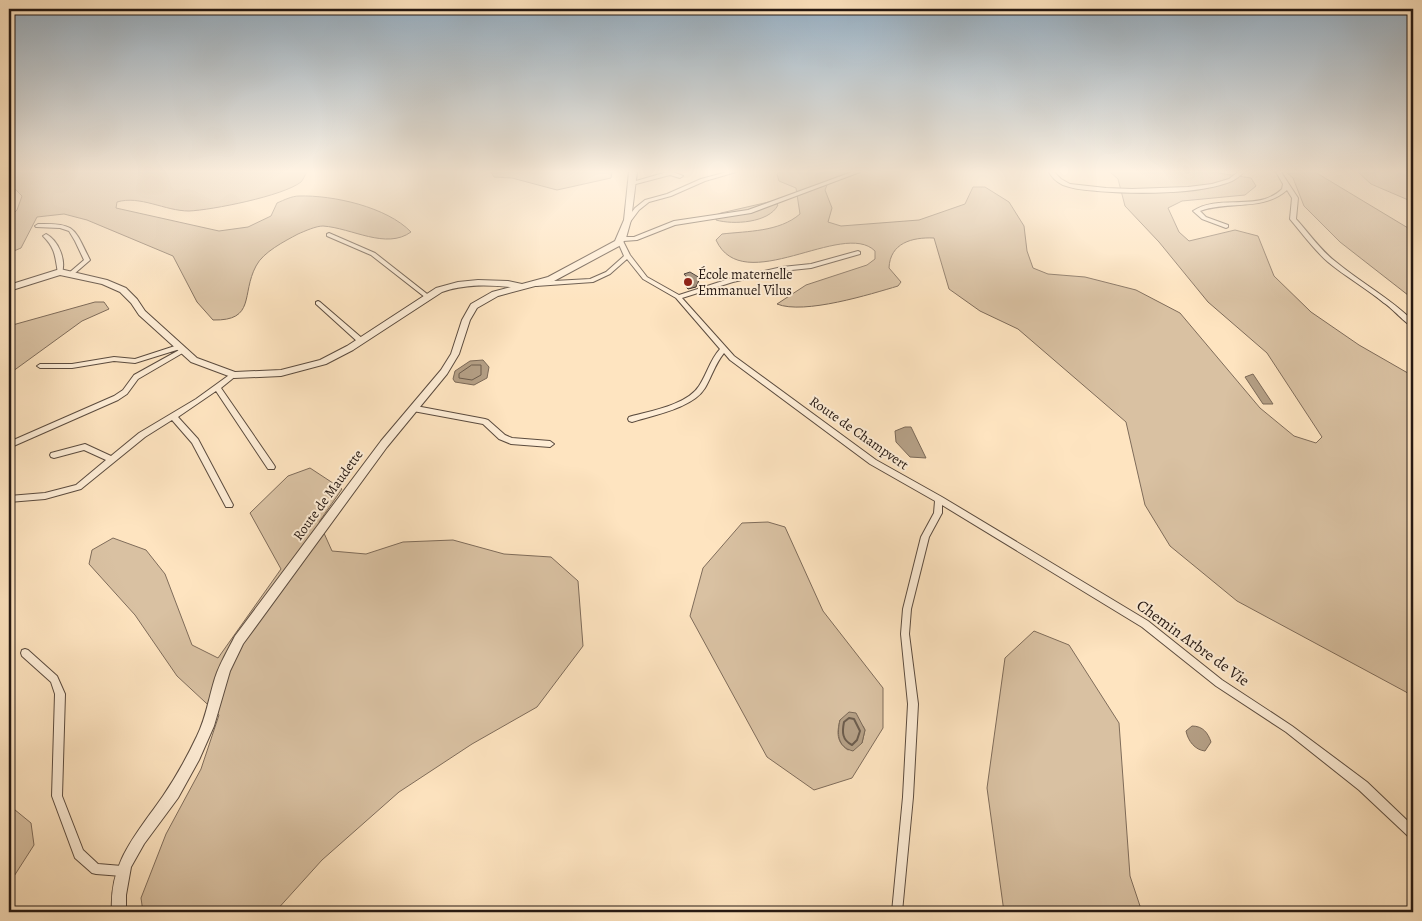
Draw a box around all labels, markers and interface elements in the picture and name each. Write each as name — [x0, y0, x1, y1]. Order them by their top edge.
place label: École maternelle Emmanuel Vilus — [698, 265, 793, 300]
marker: École maternelle Emmanuel Vilus — [682, 276, 694, 288]
street label: Route de Champvert — [806, 392, 913, 474]
street label: Route de Maudette — [289, 446, 367, 544]
street label: Chemin Arbre de Vie — [1132, 594, 1254, 692]

